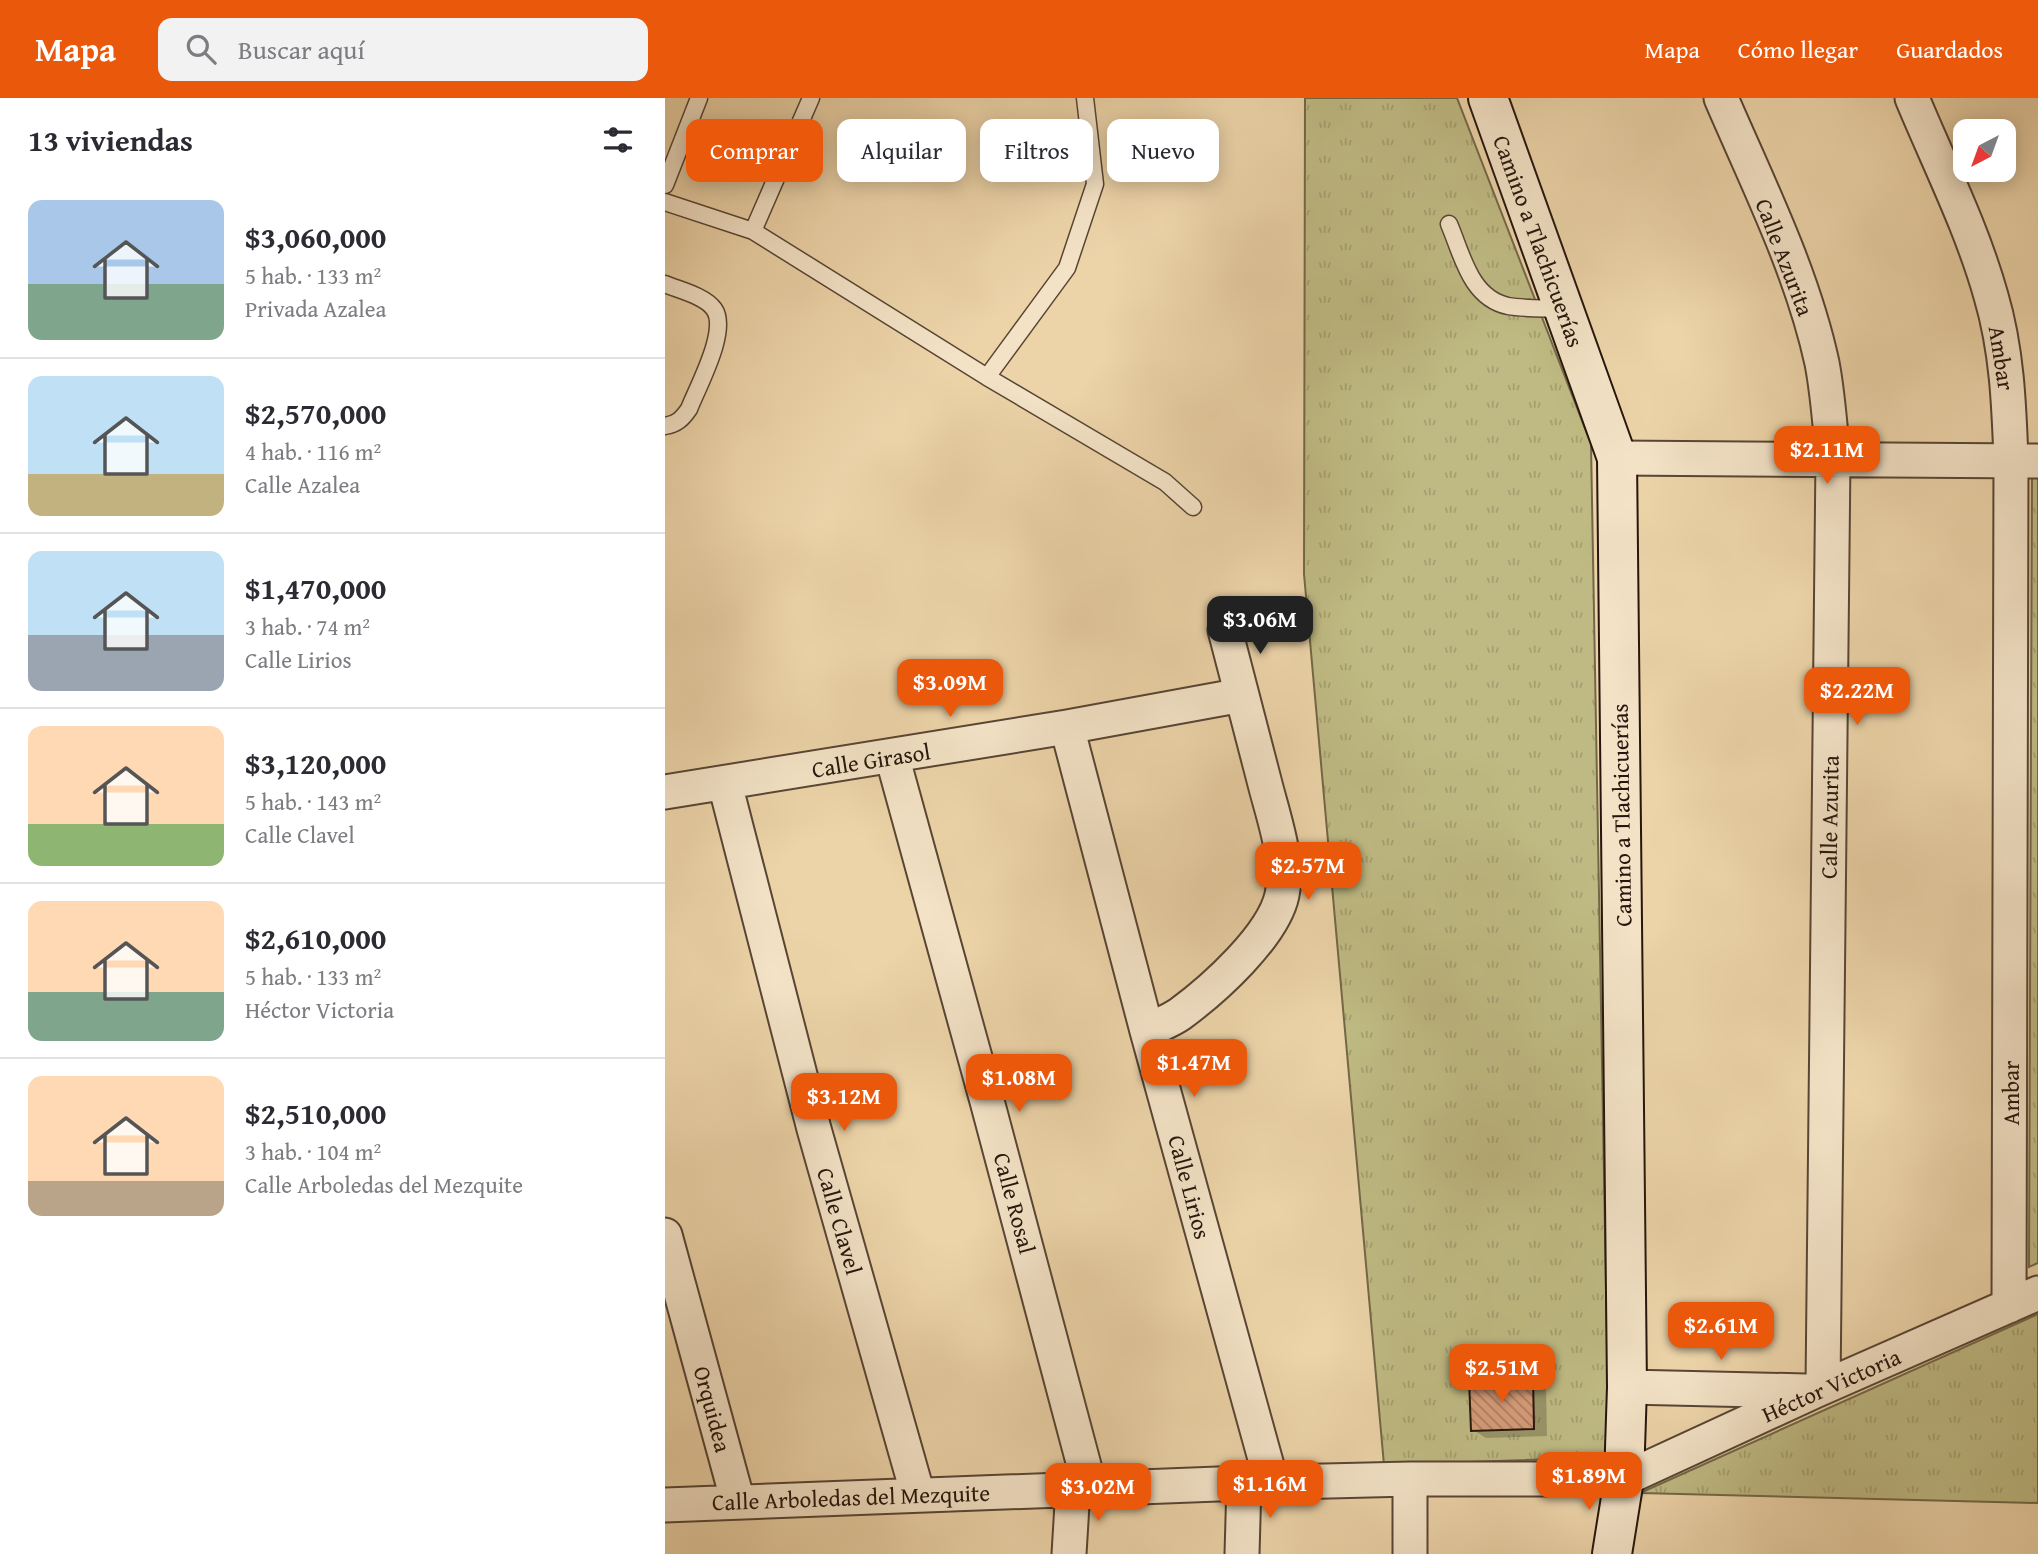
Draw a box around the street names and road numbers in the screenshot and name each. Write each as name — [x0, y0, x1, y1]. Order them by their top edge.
street label: Camino a Tlachicuerías — [1485, 131, 1593, 351]
street label: Calle Azurita — [1747, 193, 1823, 321]
street label: Ambar — [1981, 323, 2023, 393]
street label: Camino a Tlachicuerías — [1603, 703, 1639, 927]
street label: Calle Girasol — [809, 734, 933, 786]
street label: Calle Azurita — [1811, 755, 1847, 879]
street label: Ambar — [1994, 1060, 2027, 1126]
street label: Calle Lirios — [1160, 1131, 1220, 1243]
street label: Calle Rosal — [986, 1149, 1044, 1257]
street label: Calle Clavel — [809, 1164, 871, 1278]
street label: Héctor Victoria — [1756, 1340, 1906, 1430]
street label: Orquidea — [686, 1362, 740, 1456]
street label: Calle Arboledas del Mezquite — [711, 1476, 991, 1518]

